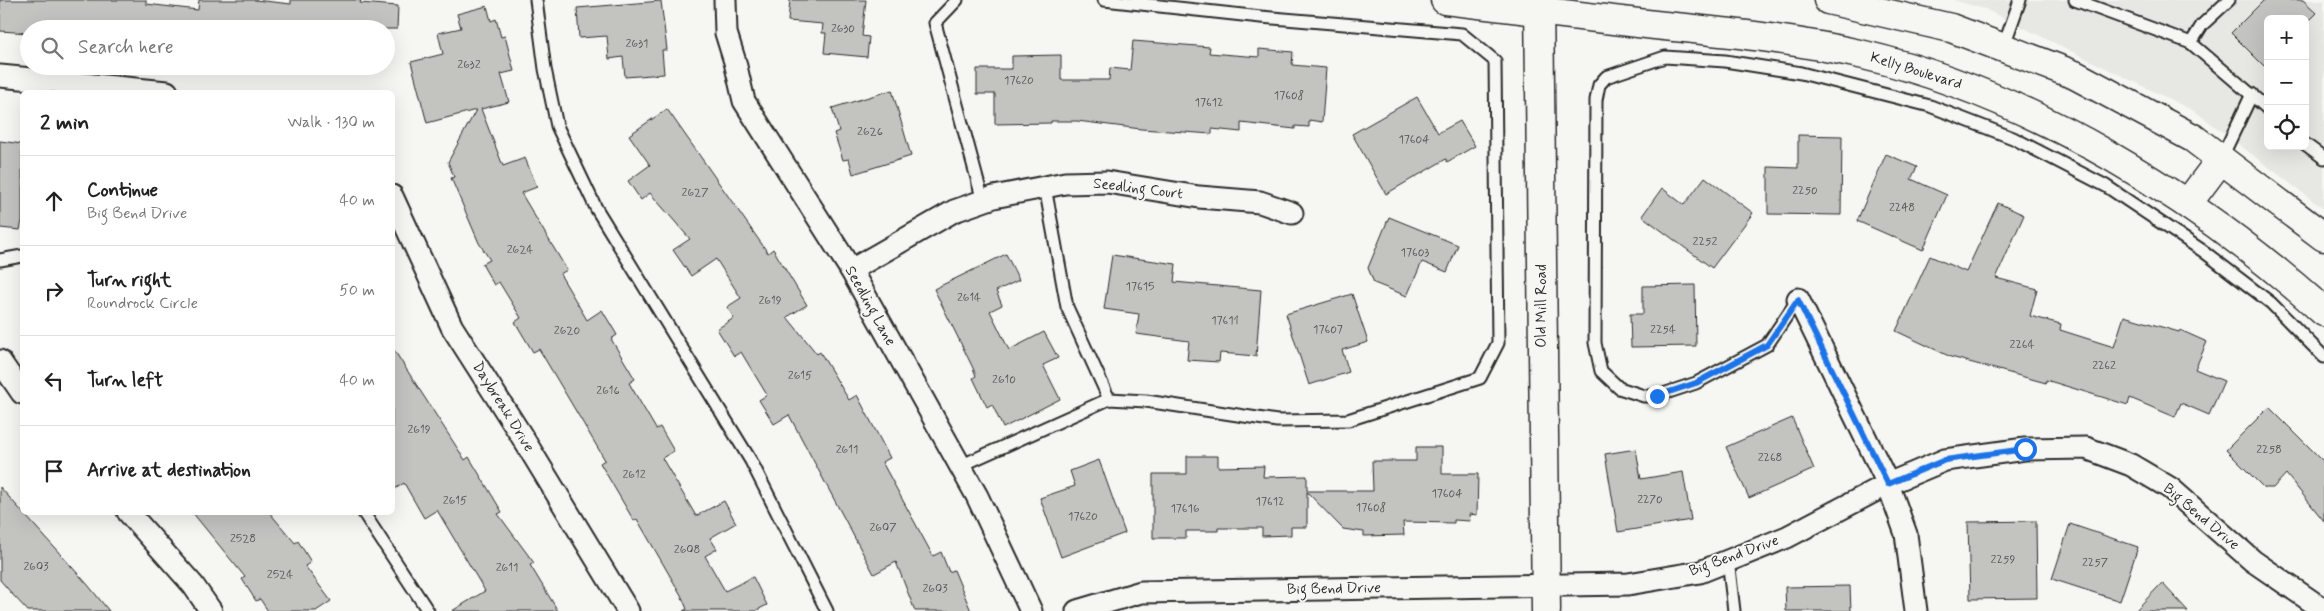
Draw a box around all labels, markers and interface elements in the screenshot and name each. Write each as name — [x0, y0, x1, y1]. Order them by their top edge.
map controls — [2264, 15, 2309, 150]
button: + — [2264, 15, 2309, 60]
search box — [20, 20, 395, 75]
house number: 2630 — [831, 21, 855, 37]
icon: search — [38, 34, 66, 62]
text: Search here — [78, 35, 174, 60]
house number: 2631 — [626, 36, 648, 52]
street label: Kelly Boulevard — [1868, 48, 1964, 94]
house number: 2632 — [457, 57, 481, 73]
button: − — [2264, 60, 2309, 105]
house number: 17620 — [1004, 73, 1034, 89]
house number: 17608 — [1274, 88, 1304, 104]
house number: 17612 — [1195, 95, 1223, 111]
button: locate — [2264, 105, 2309, 150]
text: 2 min — [40, 109, 89, 137]
text: Walk · 130 m — [288, 112, 375, 133]
house number: 2626 — [857, 124, 883, 140]
house number: 17604 — [1398, 132, 1430, 148]
street label: Seedling Court — [1092, 174, 1184, 205]
text: Continue — [87, 178, 158, 203]
house number: 2250 — [1792, 183, 1818, 199]
house number: 2627 — [682, 185, 708, 201]
icon: ahead — [40, 187, 68, 215]
text: 40 m — [339, 190, 375, 211]
house number: 2248 — [1889, 200, 1915, 216]
text: Big Bend Drive — [87, 203, 187, 224]
house number: 2252 — [1693, 234, 1717, 250]
house number: 2624 — [507, 242, 533, 258]
house number: 17603 — [1401, 245, 1429, 261]
street label: Seedling Lane — [839, 262, 900, 350]
street label: Old Mill Road — [1532, 264, 1552, 348]
text: Turn right — [87, 268, 171, 293]
icon: right — [40, 277, 68, 305]
house number: 17615 — [1126, 279, 1154, 295]
text: 50 m — [339, 280, 375, 301]
house number: 2614 — [957, 290, 981, 306]
text: Roundrock Circle — [87, 293, 198, 314]
house number: 2619 — [758, 293, 782, 309]
house number: 17611 — [1211, 313, 1239, 329]
house number: 17607 — [1313, 322, 1343, 338]
house number: 2254 — [1650, 322, 1676, 338]
house number: 2620 — [554, 323, 580, 339]
house number: 2264 — [2010, 337, 2034, 353]
street label: Daybreak Drive — [467, 358, 539, 456]
house number: 2262 — [2092, 358, 2116, 374]
icon: left — [40, 367, 68, 395]
text: Turn left — [87, 368, 163, 393]
house number: 2615 — [788, 368, 812, 384]
text: 40 m — [339, 370, 375, 391]
house number: 2610 — [992, 372, 1016, 388]
house number: 2616 — [596, 383, 620, 399]
route end — [1646, 385, 1669, 408]
house number: 2619 — [407, 422, 431, 438]
route start — [2014, 438, 2037, 461]
house number: 2611 — [836, 442, 858, 458]
house number: 2258 — [2256, 442, 2282, 458]
house number: 2268 — [1758, 450, 1782, 466]
icon: arrive — [40, 457, 68, 485]
text: Arrive at destination — [87, 458, 251, 483]
house number: 2612 — [622, 467, 646, 483]
street label: Big Bend Drive — [2158, 479, 2244, 556]
house number: 17604 — [1431, 486, 1463, 502]
house number: 2270 — [1637, 492, 1663, 508]
house number: 2615 — [443, 493, 467, 509]
house number: 17612 — [1256, 494, 1284, 510]
house number: 17608 — [1356, 500, 1386, 516]
house number: 17616 — [1170, 501, 1200, 517]
house number: 17620 — [1068, 509, 1098, 525]
house number: 2607 — [869, 520, 897, 536]
street label: Big Bend Drive — [1686, 530, 1782, 582]
house number: 2528 — [230, 531, 256, 547]
house number: 2608 — [674, 542, 700, 558]
house number: 2259 — [1991, 552, 2015, 568]
house number: 2257 — [2082, 555, 2108, 571]
house number: 2603 — [23, 559, 49, 575]
house number: 2611 — [496, 560, 518, 576]
house number: 2524 — [267, 567, 293, 583]
street label: Big Bend Drive — [1287, 578, 1381, 601]
house number: 2603 — [922, 581, 948, 597]

